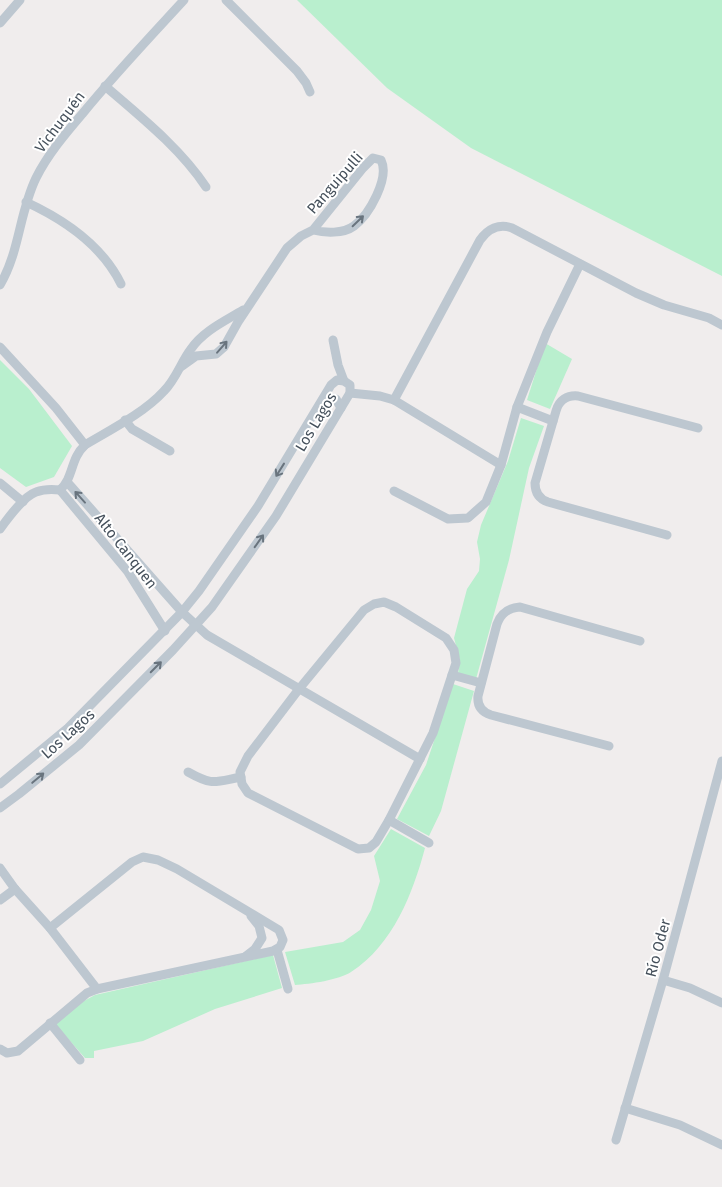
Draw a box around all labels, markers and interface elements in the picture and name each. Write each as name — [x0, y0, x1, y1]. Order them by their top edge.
street label: Vichuquén — [31, 88, 89, 156]
street label: Panguipulli — [303, 148, 367, 218]
one-way arrow — [351, 215, 364, 227]
one-way arrow — [216, 340, 228, 353]
street label: Los Lagos — [291, 389, 341, 455]
one-way arrow — [275, 462, 285, 476]
one-way arrow — [75, 490, 86, 503]
street label: Alto Canquen — [91, 510, 161, 592]
one-way arrow — [254, 534, 264, 548]
one-way arrow — [150, 661, 163, 673]
street label: Los Lagos — [38, 705, 98, 763]
one-way arrow — [32, 773, 45, 784]
street label: Río Oder — [642, 917, 674, 979]

